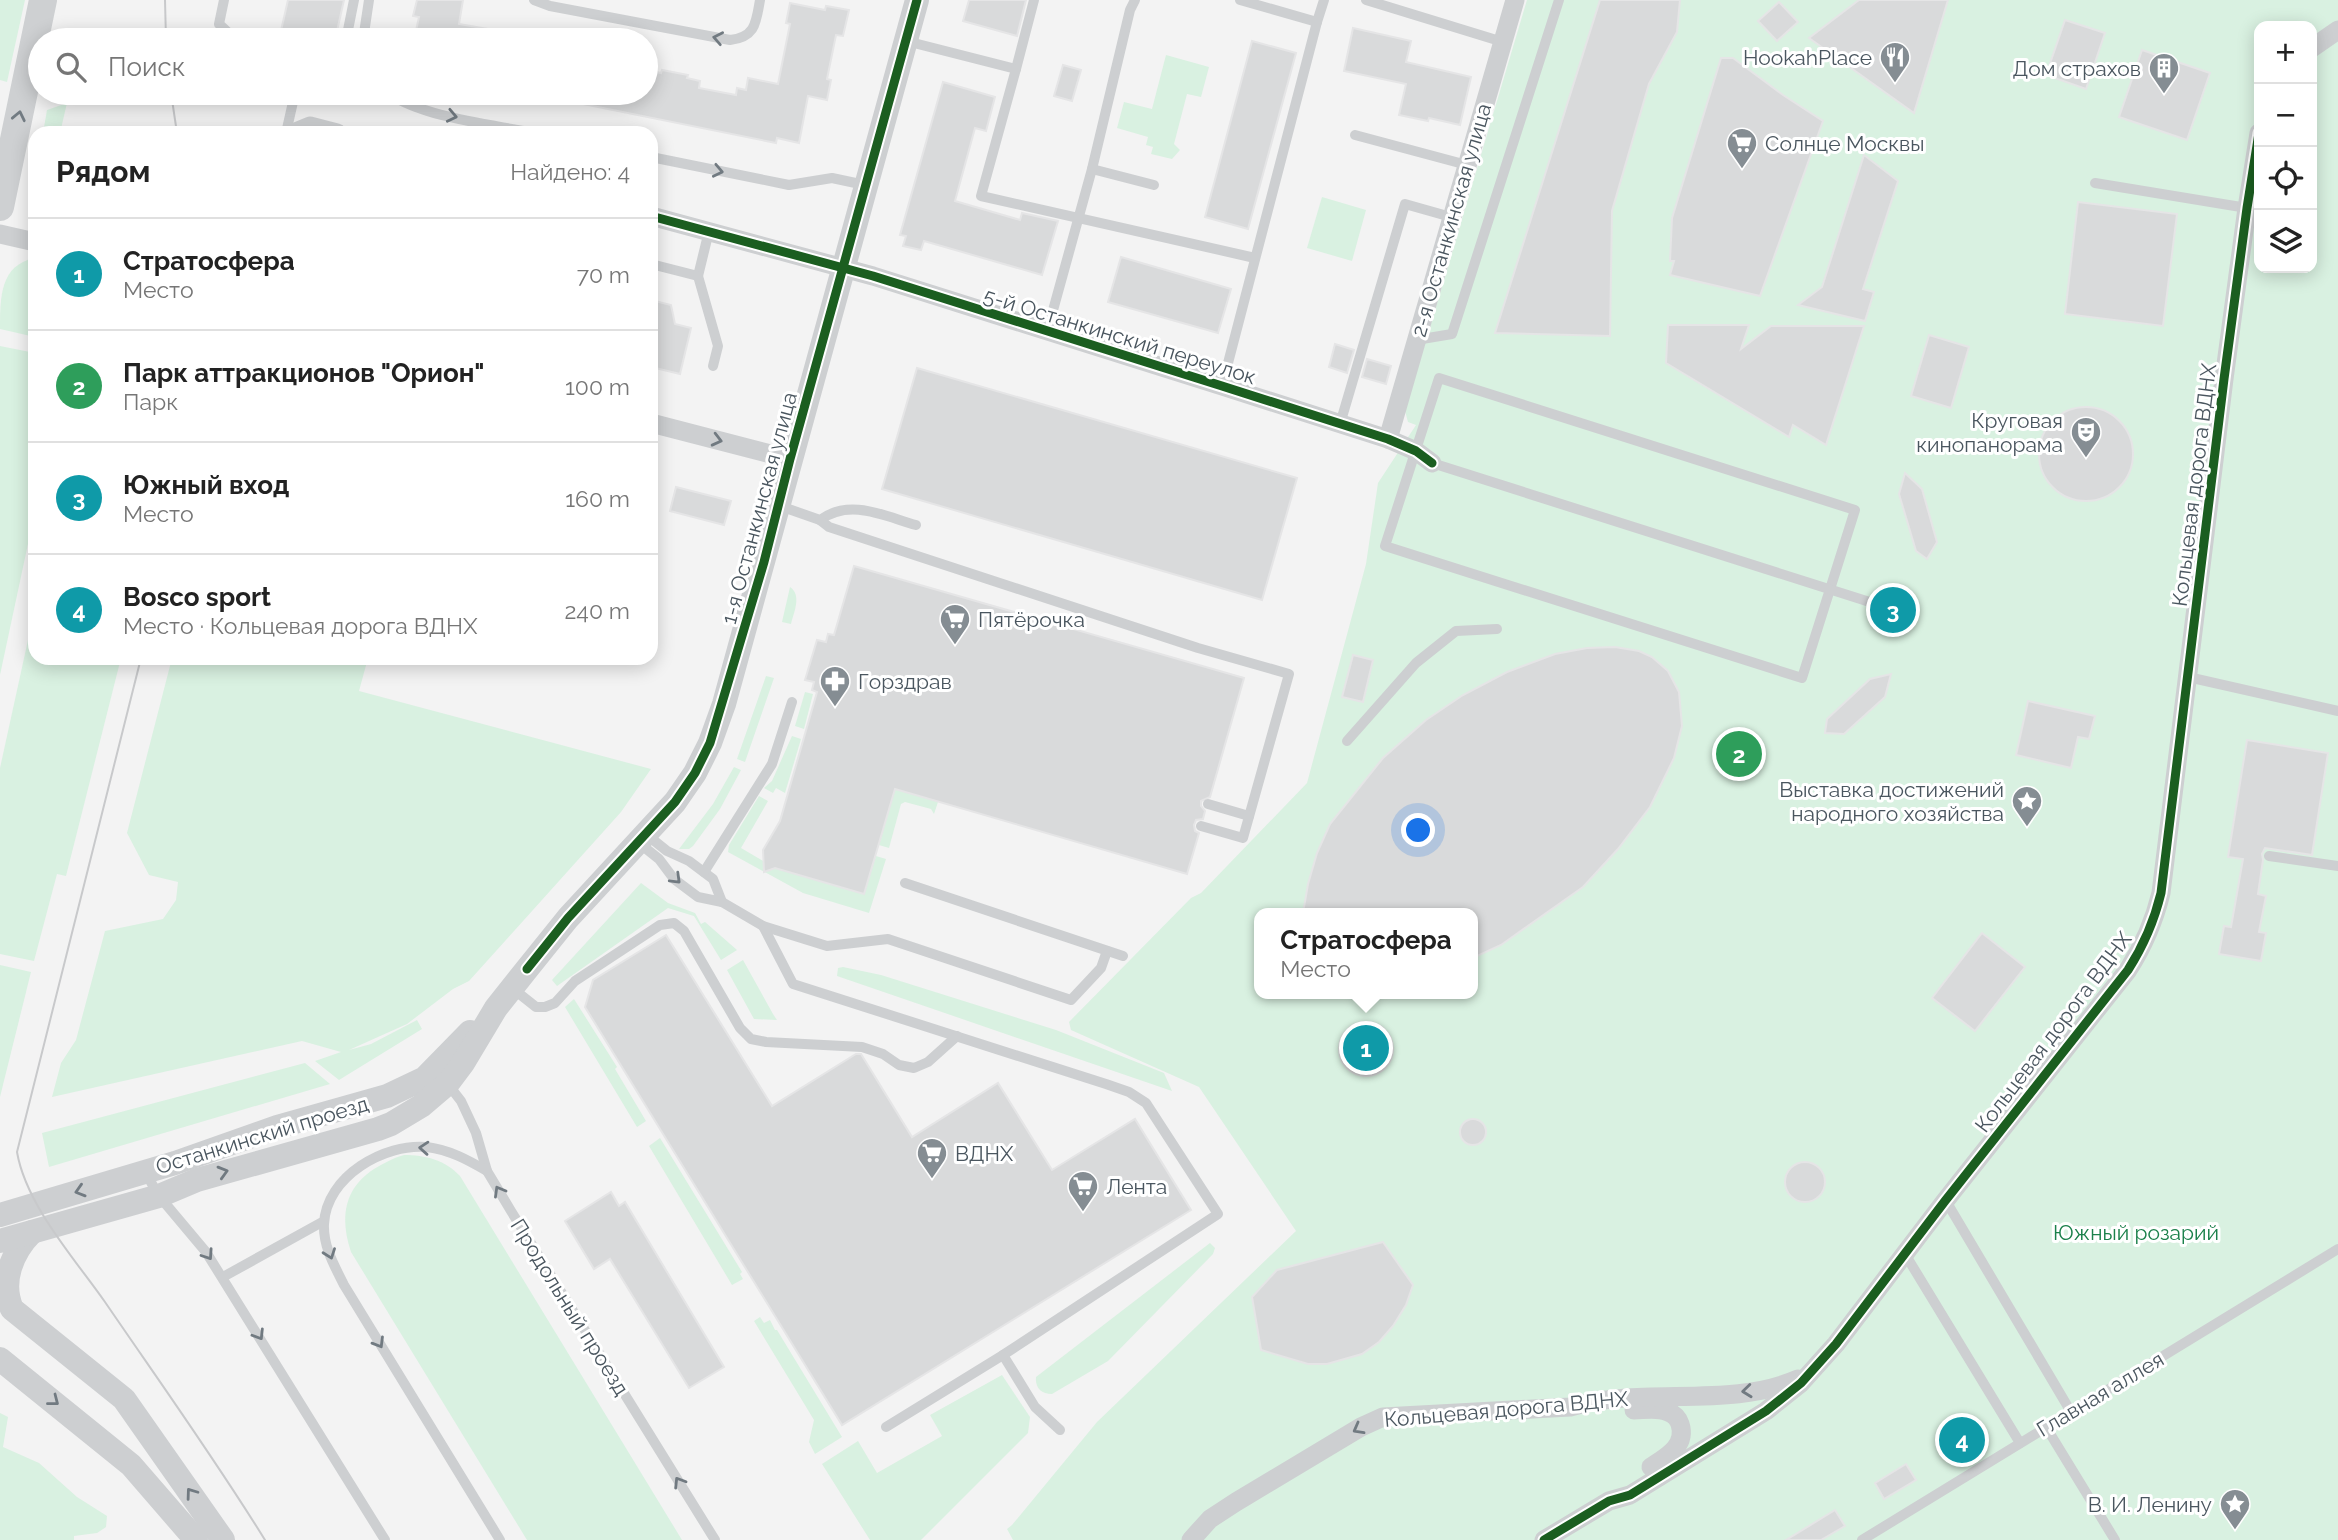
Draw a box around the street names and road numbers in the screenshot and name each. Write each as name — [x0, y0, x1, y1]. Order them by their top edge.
street label: 2-я Останкинская улица — [1406, 100, 1496, 340]
street label: 5-й Останкинский переулок — [981, 283, 1259, 389]
street label: Кольцевая дорога ВДНХ — [2167, 361, 2221, 608]
street label: 1-я Останкинская улица — [716, 389, 802, 627]
street label: Кольцевая дорога ВДНХ — [1969, 926, 2137, 1137]
street label: Останкинский проезд — [153, 1091, 371, 1179]
street label: Продольный проезд — [506, 1214, 634, 1400]
street label: Главная аллея — [2032, 1346, 2168, 1442]
street label: Кольцевая дорога ВДНХ — [1383, 1386, 1630, 1432]

